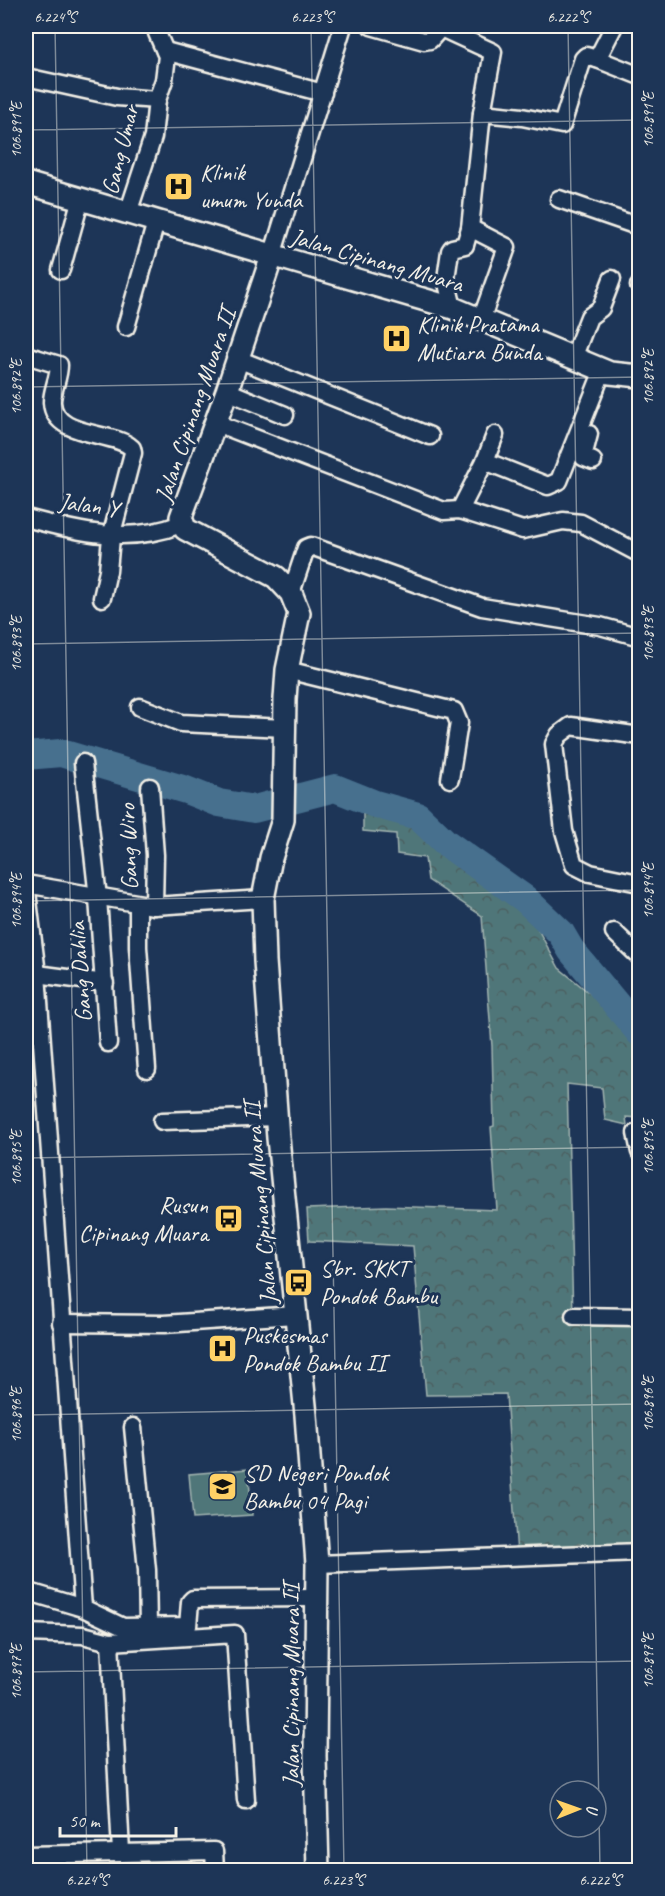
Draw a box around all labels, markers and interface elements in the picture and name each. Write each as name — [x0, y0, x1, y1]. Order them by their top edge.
text: 6.224°S — [34, 8, 78, 27]
text: 6.223°S — [291, 8, 335, 27]
text: 6.222°S — [547, 8, 591, 27]
text: 106.891°E — [639, 90, 658, 148]
text: 106.891°E — [7, 100, 26, 158]
street label: Gang Umar — [94, 100, 146, 198]
place label: Klinik umum Yunda — [200, 157, 303, 215]
hospital icon: Klinik umum Yunda — [163, 170, 195, 202]
street label: Jalan Cipinang Muara — [286, 221, 468, 299]
street label: Jalan Cipinang Muara II — [147, 299, 244, 507]
place label: Klinik Pratama Mutiara Bunda — [417, 309, 544, 367]
hospital icon: Klinik Pratama Mutiara Bunda — [380, 322, 412, 354]
text: 106.892°E — [639, 347, 658, 405]
text: 106.892°E — [7, 357, 26, 415]
street label: Jalan Y — [56, 486, 125, 525]
text: 106.893°E — [639, 604, 658, 662]
text: 106.893°E — [7, 614, 26, 672]
street label: Gang Wiro — [111, 802, 144, 891]
text: 106.894°E — [639, 861, 658, 919]
text: 106.894°E — [7, 871, 26, 929]
street label: Gang Dahlia — [61, 919, 98, 1023]
street label: Jalan Cipinang Muara II — [236, 1095, 284, 1307]
text: 106.895°E — [639, 1117, 658, 1175]
text: 106.895°E — [7, 1128, 26, 1186]
place label: Rusun Cipinang Muara — [79, 1190, 210, 1248]
bus stop icon: Rusun Cipinang Muara — [213, 1203, 245, 1235]
place label: Sbr. SKKT Pondok Bambu — [320, 1253, 439, 1311]
bus stop icon: Sbr. SKKT Pondok Bambu — [283, 1266, 315, 1298]
place label: Puskesmas Pondok Bambu II — [243, 1320, 391, 1378]
hospital icon: Puskesmas Pondok Bambu II — [206, 1333, 238, 1365]
text: 106.896°E — [639, 1374, 658, 1432]
text: 106.896°E — [7, 1385, 26, 1443]
place label: SD Negeri Pondok Bambu 04 Pagi — [244, 1458, 391, 1516]
school or university icon: SD Negeri Pondok Bambu 04 Pagi — [207, 1471, 239, 1503]
street label: Jalan Cipinang Muara II — [276, 1578, 306, 1788]
text: 106.897°E — [639, 1631, 658, 1689]
text: 106.897°E — [7, 1642, 26, 1700]
north arrow — [548, 1779, 608, 1839]
scale bar — [60, 1800, 176, 1838]
text: U — [582, 1805, 602, 1816]
text: 50 m — [69, 1810, 102, 1832]
text: 6.224°S — [66, 1871, 110, 1890]
text: 6.223°S — [322, 1871, 366, 1890]
text: 6.222°S — [579, 1871, 623, 1890]

